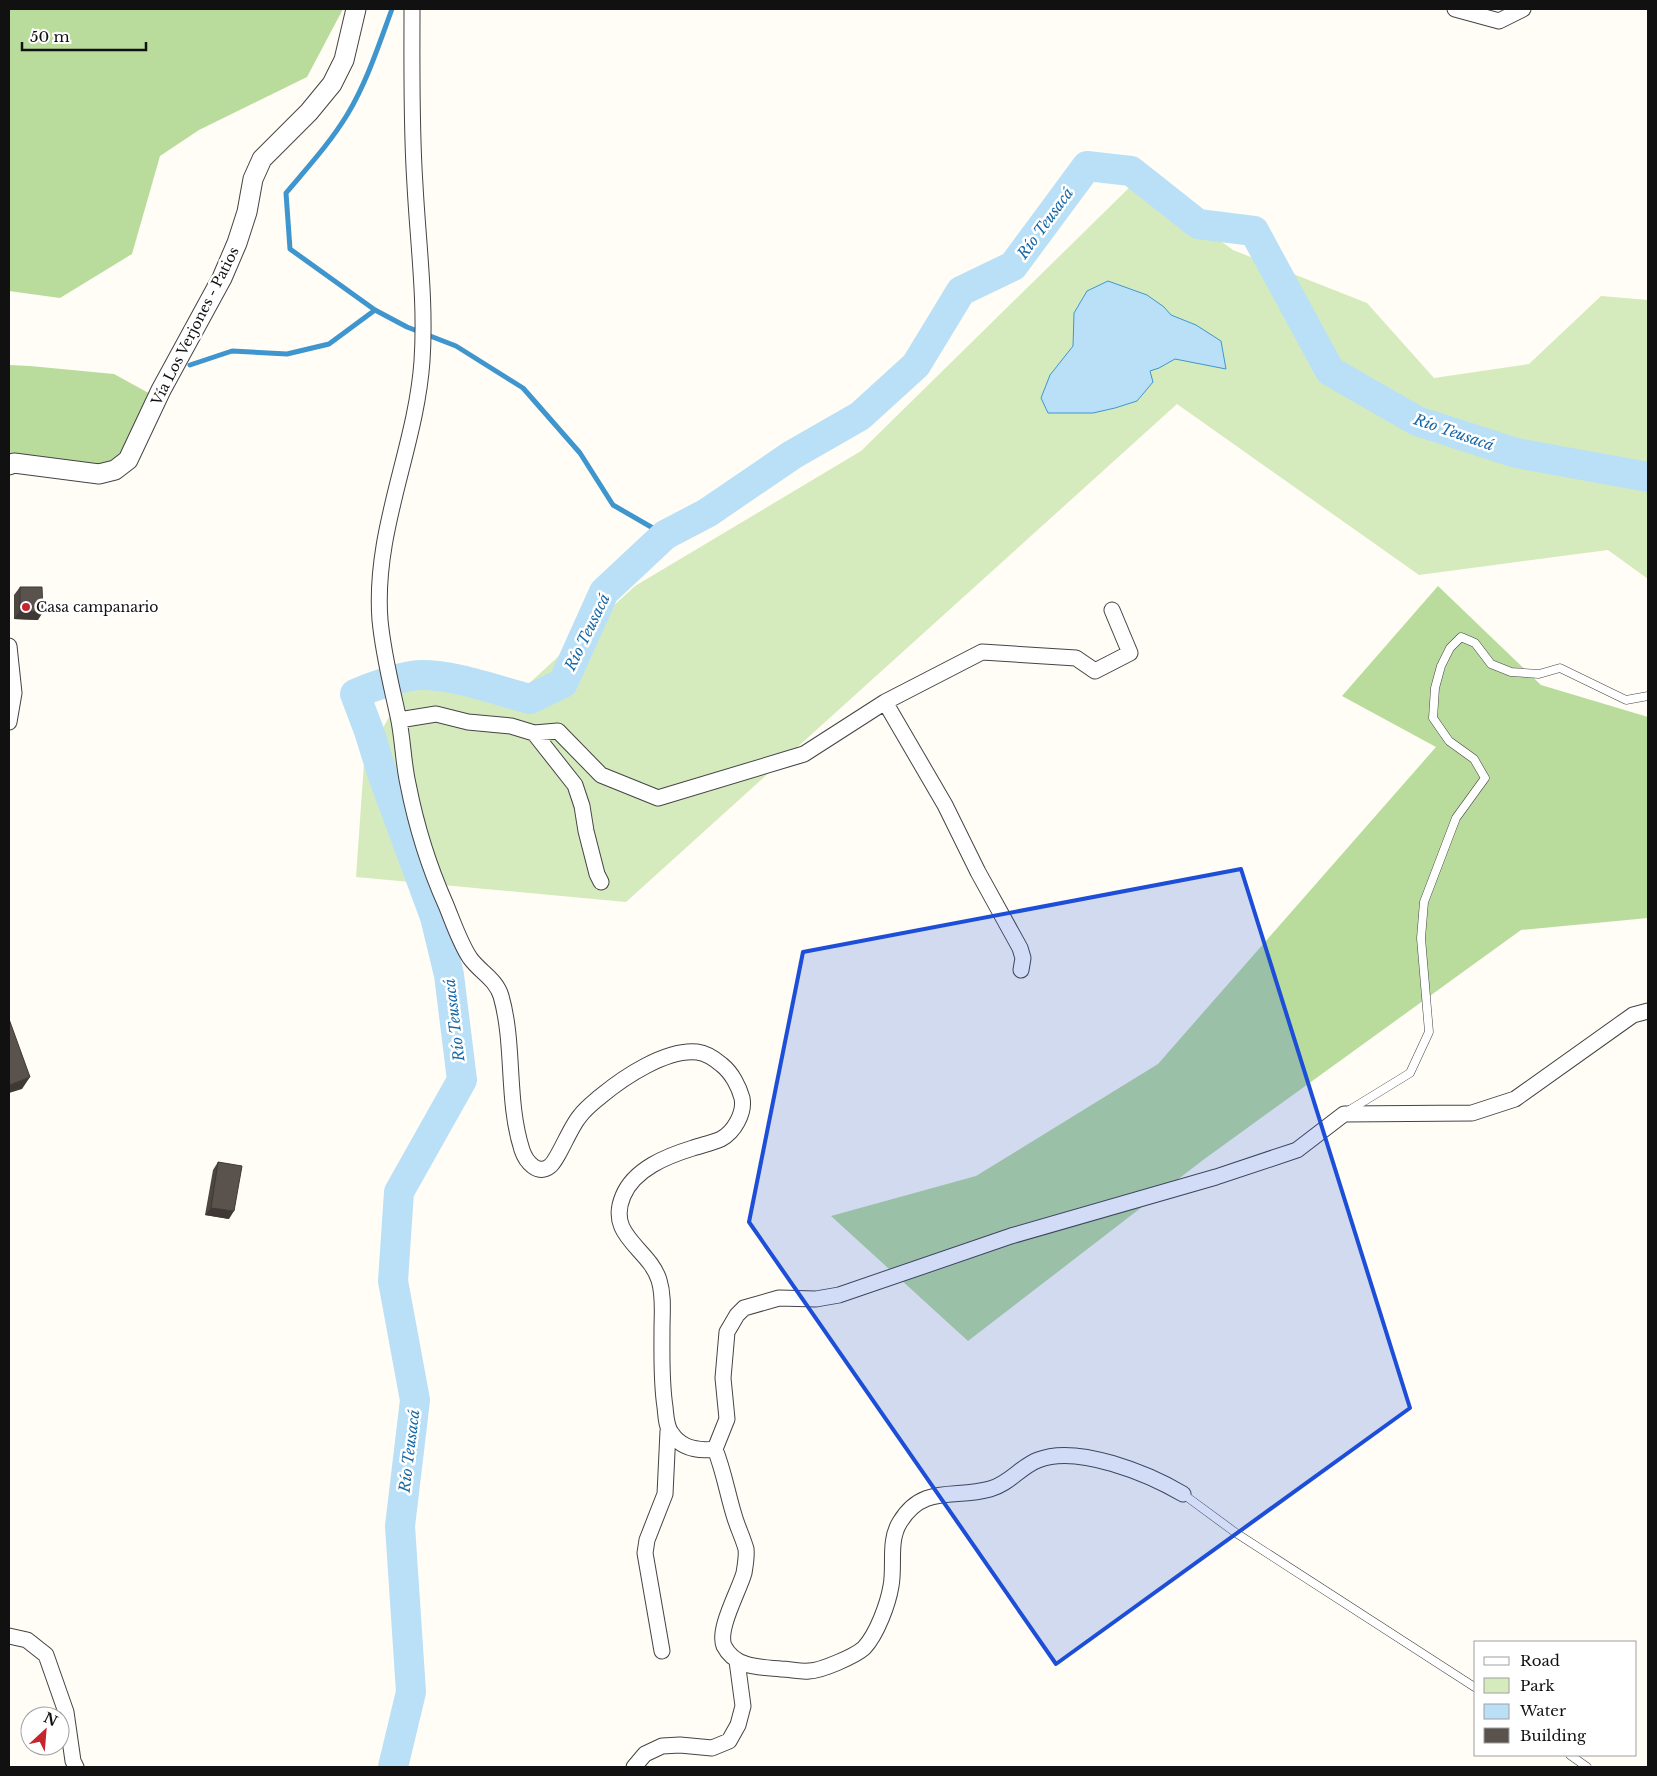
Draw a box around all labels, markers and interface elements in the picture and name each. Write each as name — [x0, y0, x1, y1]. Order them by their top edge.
scale bar — [22, 20, 146, 52]
text: 50 m — [30, 27, 70, 46]
water label: Río Teusacá — [1012, 184, 1077, 263]
street label: Vía Los Verjones - Patios — [147, 244, 243, 409]
water label: Río Teusacá — [1411, 409, 1496, 455]
water label: Río Teusacá — [560, 590, 614, 675]
place label: Casa campanario — [36, 598, 159, 616]
marker: Casa campanario — [20, 601, 32, 613]
water label: Río Teusacá — [439, 977, 469, 1064]
water label: Río Teusacá — [394, 1408, 424, 1495]
legend — [1474, 1641, 1637, 1756]
text: Road — [1520, 1651, 1560, 1670]
text: Park — [1520, 1676, 1556, 1695]
text: Water — [1519, 1701, 1567, 1720]
north arrow — [20, 1706, 70, 1756]
text: N — [41, 1708, 61, 1730]
text: Building — [1520, 1726, 1587, 1745]

